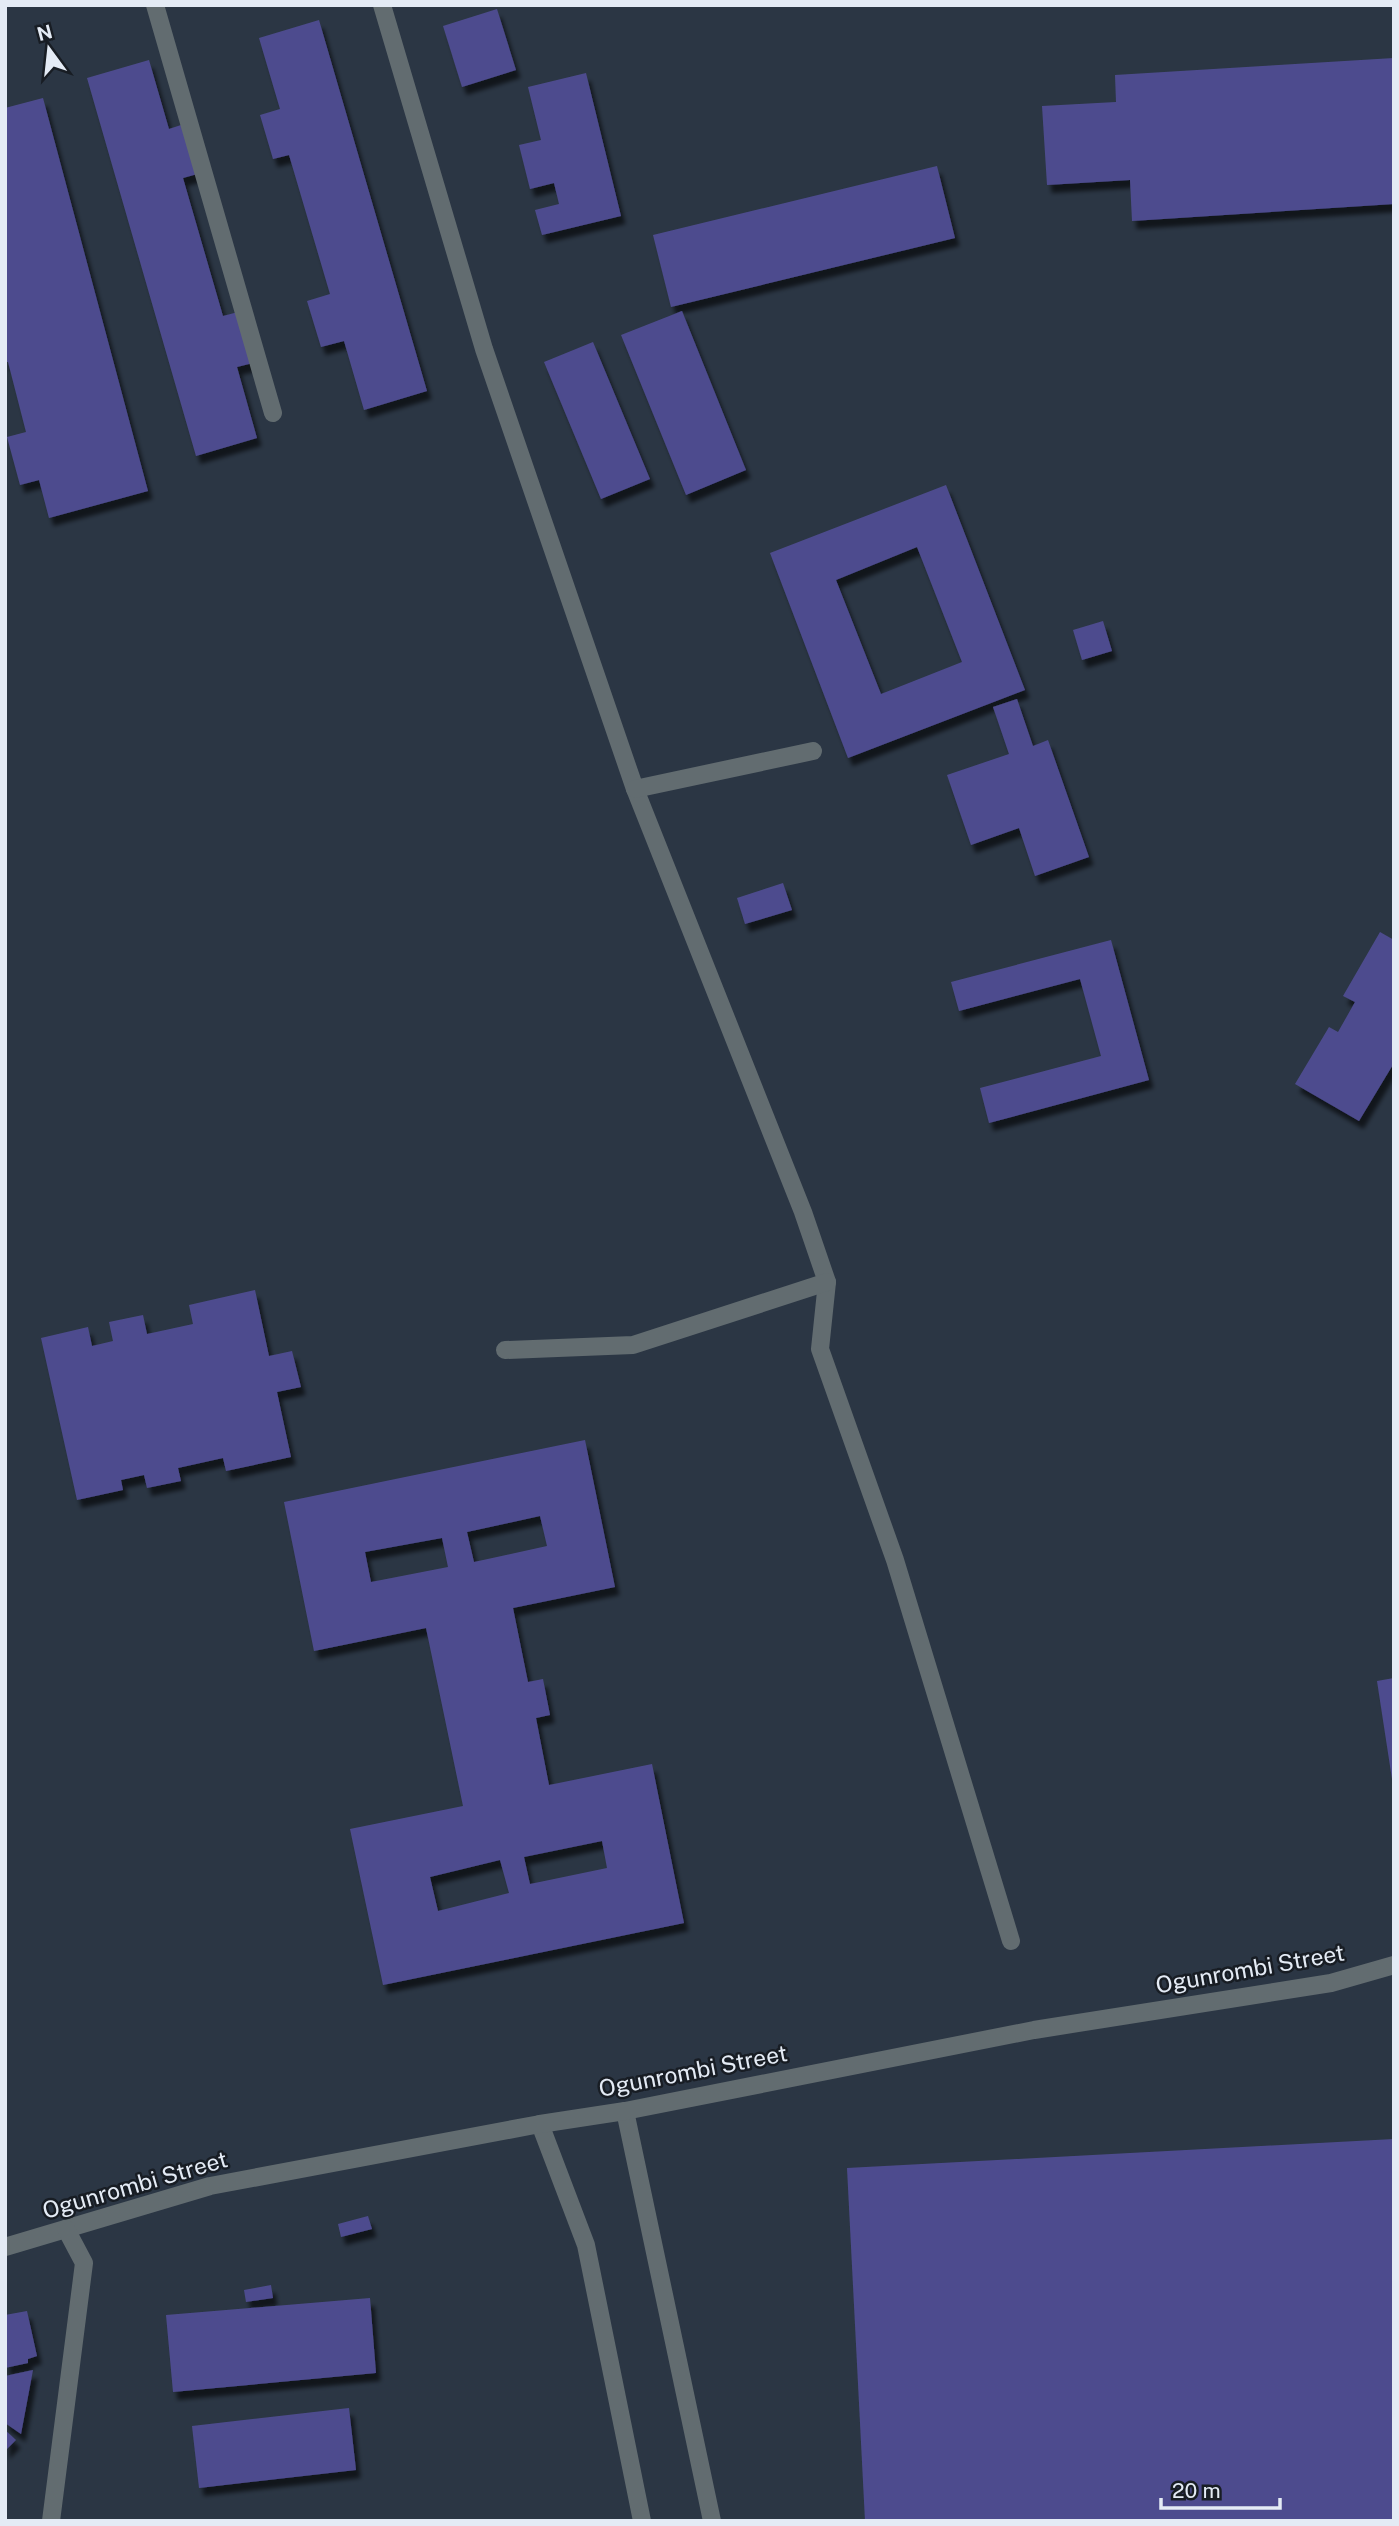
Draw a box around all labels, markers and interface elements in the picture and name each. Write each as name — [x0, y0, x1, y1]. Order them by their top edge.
north arrow — [14, 14, 84, 84]
text: N — [35, 20, 55, 45]
street label: Ogunrombi Street — [1153, 1939, 1346, 1998]
street label: Ogunrombi Street — [596, 2039, 789, 2102]
street label: Ogunrombi Street — [39, 2145, 231, 2224]
scale bar — [1161, 2466, 1280, 2510]
text: 20 m — [1172, 2478, 1221, 2503]

